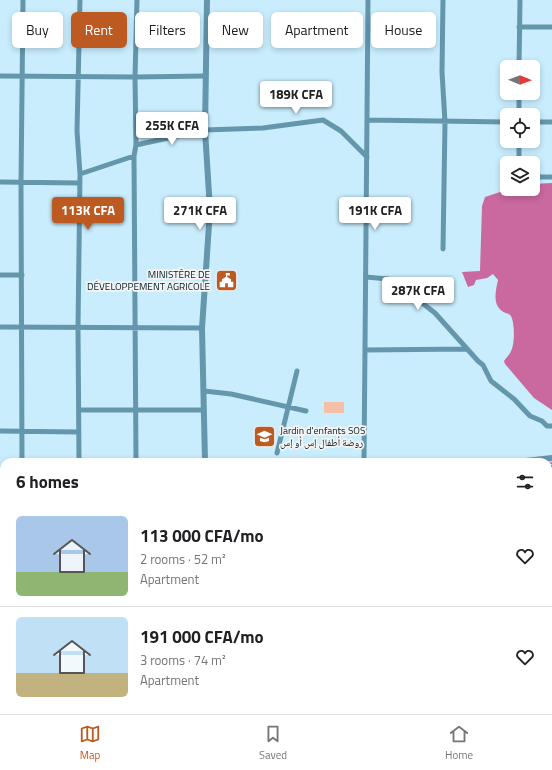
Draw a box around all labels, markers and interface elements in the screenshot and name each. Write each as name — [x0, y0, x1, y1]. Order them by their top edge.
chip: Buy — [12, 12, 63, 48]
chip: Rent — [71, 12, 127, 48]
chip: Filters — [135, 12, 200, 48]
chip: New — [208, 12, 263, 48]
chip: Apartment — [271, 12, 363, 48]
chip: House — [371, 12, 436, 48]
north arrow — [500, 60, 540, 100]
map controls — [500, 60, 540, 196]
pin: 189K CFA — [255, 81, 337, 115]
text: 189K CFA — [269, 84, 323, 104]
button: locate — [500, 108, 540, 148]
pin: 255K CFA — [131, 112, 213, 146]
text: 255K CFA — [145, 115, 199, 135]
button: layers — [500, 156, 540, 196]
pin: 113K CFA — [47, 197, 129, 231]
pin: 271K CFA — [159, 197, 241, 231]
pin: 191K CFA — [334, 197, 416, 231]
text: 113K CFA — [61, 200, 115, 220]
text: 271K CFA — [173, 200, 227, 220]
text: 191K CFA — [348, 200, 402, 220]
place label: MINISTÈRE DE DÉVELOPPEMENT AGRICOLE — [87, 267, 210, 294]
public building icon: MINISTÈRE DE DÉVELOPPEMENT AGRICOLE — [213, 267, 239, 293]
pin: 287K CFA — [377, 277, 459, 311]
text: 287K CFA — [391, 280, 445, 300]
school or university icon: Jardin d'enfants SOS روضة أطفال إس أو إس — [252, 423, 278, 449]
place label: Jardin d'enfants SOS روضة أطفال إس أو إس — [280, 423, 365, 450]
text: 6 homes — [16, 469, 79, 495]
icon: filters — [514, 471, 536, 493]
text: 113 000 CFA/mo — [140, 523, 264, 549]
icon: home — [48, 532, 96, 580]
icon: heart — [514, 545, 536, 567]
text: 2 rooms · 52 m² — [140, 549, 226, 569]
text: Apartment — [140, 569, 199, 589]
text: 191 000 CFA/mo — [140, 624, 264, 650]
icon: home — [48, 633, 96, 681]
icon: heart — [514, 646, 536, 668]
text: 3 rooms · 74 m² — [140, 650, 226, 670]
text: Apartment — [140, 670, 199, 690]
tab: Map — [79, 723, 101, 763]
tab: Saved — [259, 723, 287, 763]
tab: Home — [445, 723, 473, 763]

